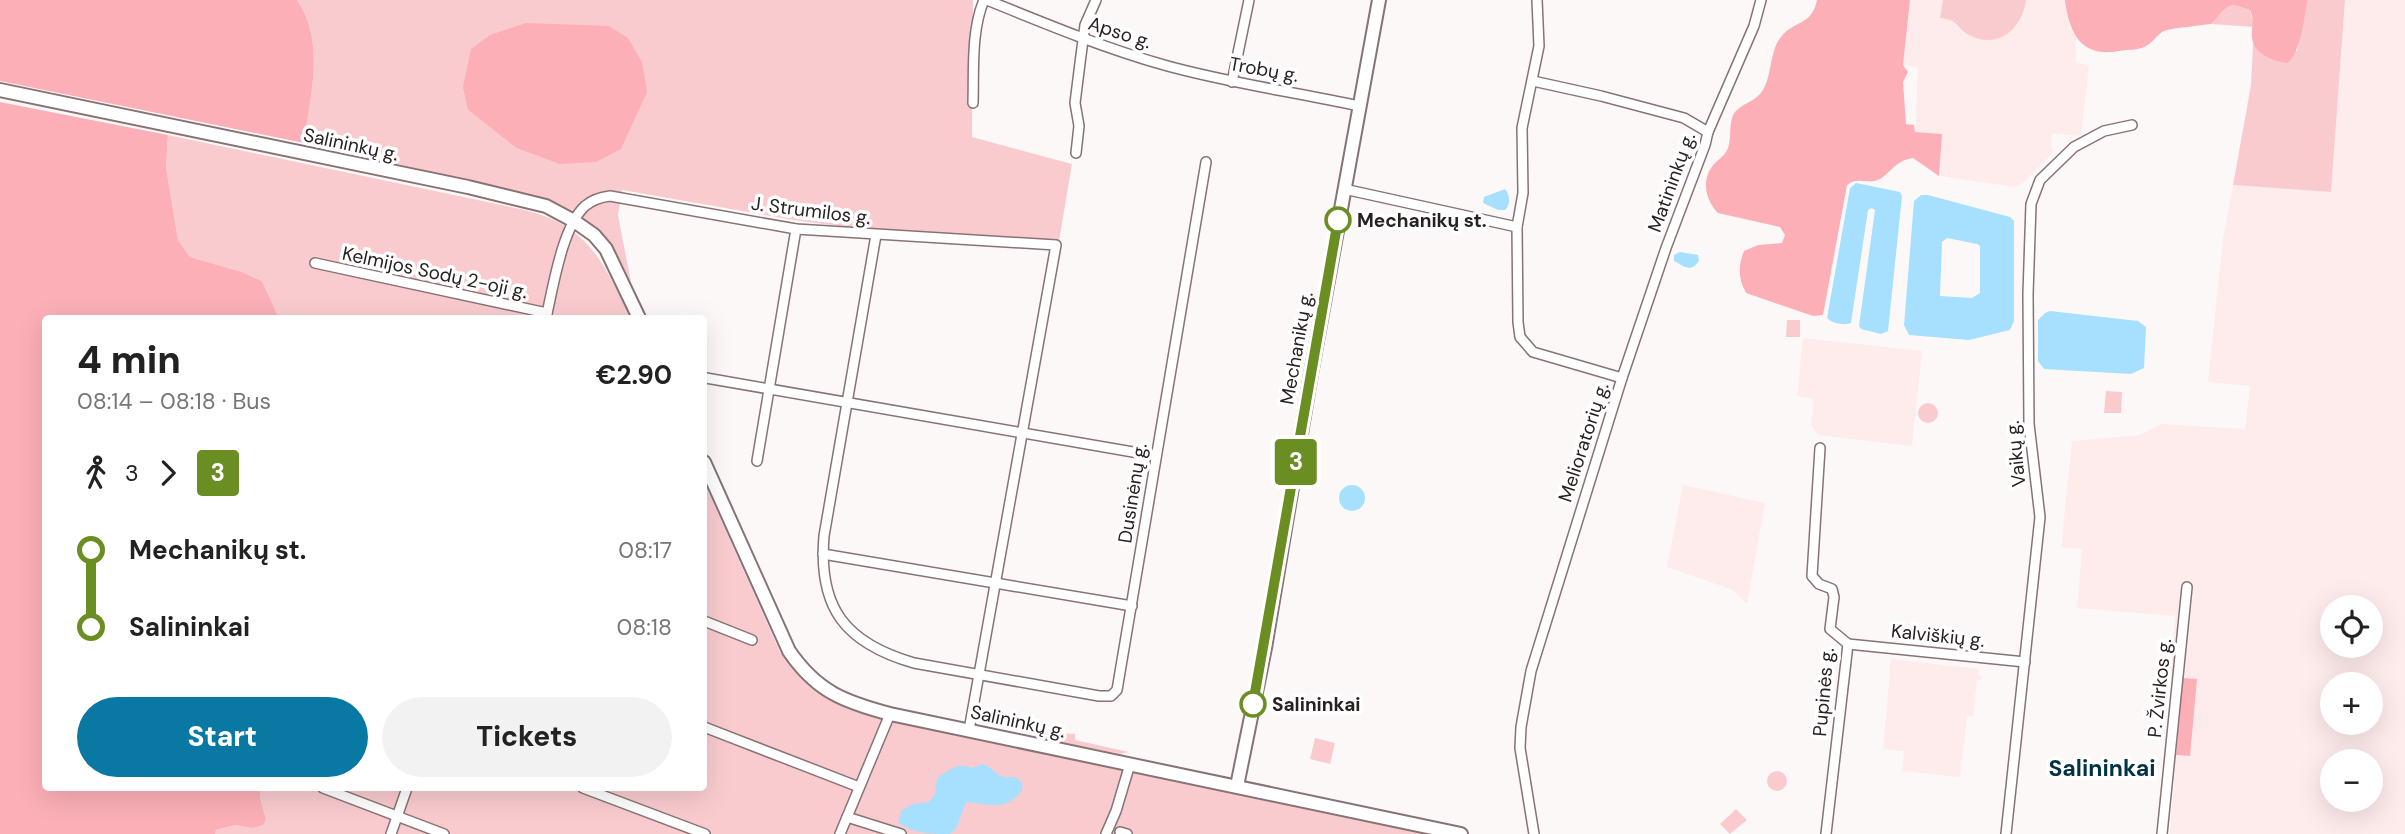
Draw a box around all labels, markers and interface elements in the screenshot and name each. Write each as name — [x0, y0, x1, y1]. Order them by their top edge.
street label: Apso g. — [1085, 11, 1154, 54]
street label: Trobų g. — [1227, 51, 1300, 88]
street label: Salininkų g. — [301, 122, 401, 167]
street label: Matininkų g. — [1642, 129, 1701, 235]
street label: J. Strumilos g. — [750, 191, 872, 230]
marker: Mechanikų st. — [1325, 207, 1351, 233]
place label: Mechanikų st. — [1357, 208, 1487, 233]
street label: Kelmijos Sodų 2-oji g. — [340, 241, 530, 304]
street label: Mechanikų g. — [1274, 290, 1319, 407]
text: 4 min — [77, 335, 181, 385]
text: €2.90 — [596, 358, 672, 392]
street label: Melioratorių g. — [1552, 379, 1615, 505]
text: 08:14 – 08:18 · Bus — [77, 386, 271, 416]
street label: Vaikų g. — [2000, 420, 2031, 488]
line badge: 3 — [1273, 439, 1319, 485]
street label: Dusinėnų g. — [1112, 441, 1153, 545]
text: 3 — [1289, 446, 1303, 477]
icon: walk — [77, 454, 115, 492]
icon: forward — [149, 454, 187, 492]
text: 3 — [211, 457, 225, 488]
text: 3 — [125, 458, 139, 488]
text: Mechanikų st. — [129, 533, 306, 567]
text: 08:17 — [618, 535, 672, 565]
map controls — [2320, 595, 2383, 812]
button: locate — [2320, 595, 2383, 658]
text: Salininkai — [129, 610, 250, 644]
text: 08:18 — [616, 612, 672, 642]
street label: Kalviškių g. — [1890, 618, 1986, 653]
street label: P. Žvirkos g. — [2142, 637, 2177, 739]
street label: Pupinės g. — [1807, 647, 1840, 737]
button: + — [2320, 672, 2383, 735]
marker: Salininkai — [1240, 691, 1266, 717]
place label: Salininkai — [1272, 692, 1361, 717]
button: Start — [77, 697, 368, 777]
button: Tickets — [382, 697, 672, 777]
street label: Salininkų g. — [968, 699, 1068, 744]
button: − — [2320, 749, 2383, 812]
district label: Salininkai — [2048, 753, 2156, 783]

